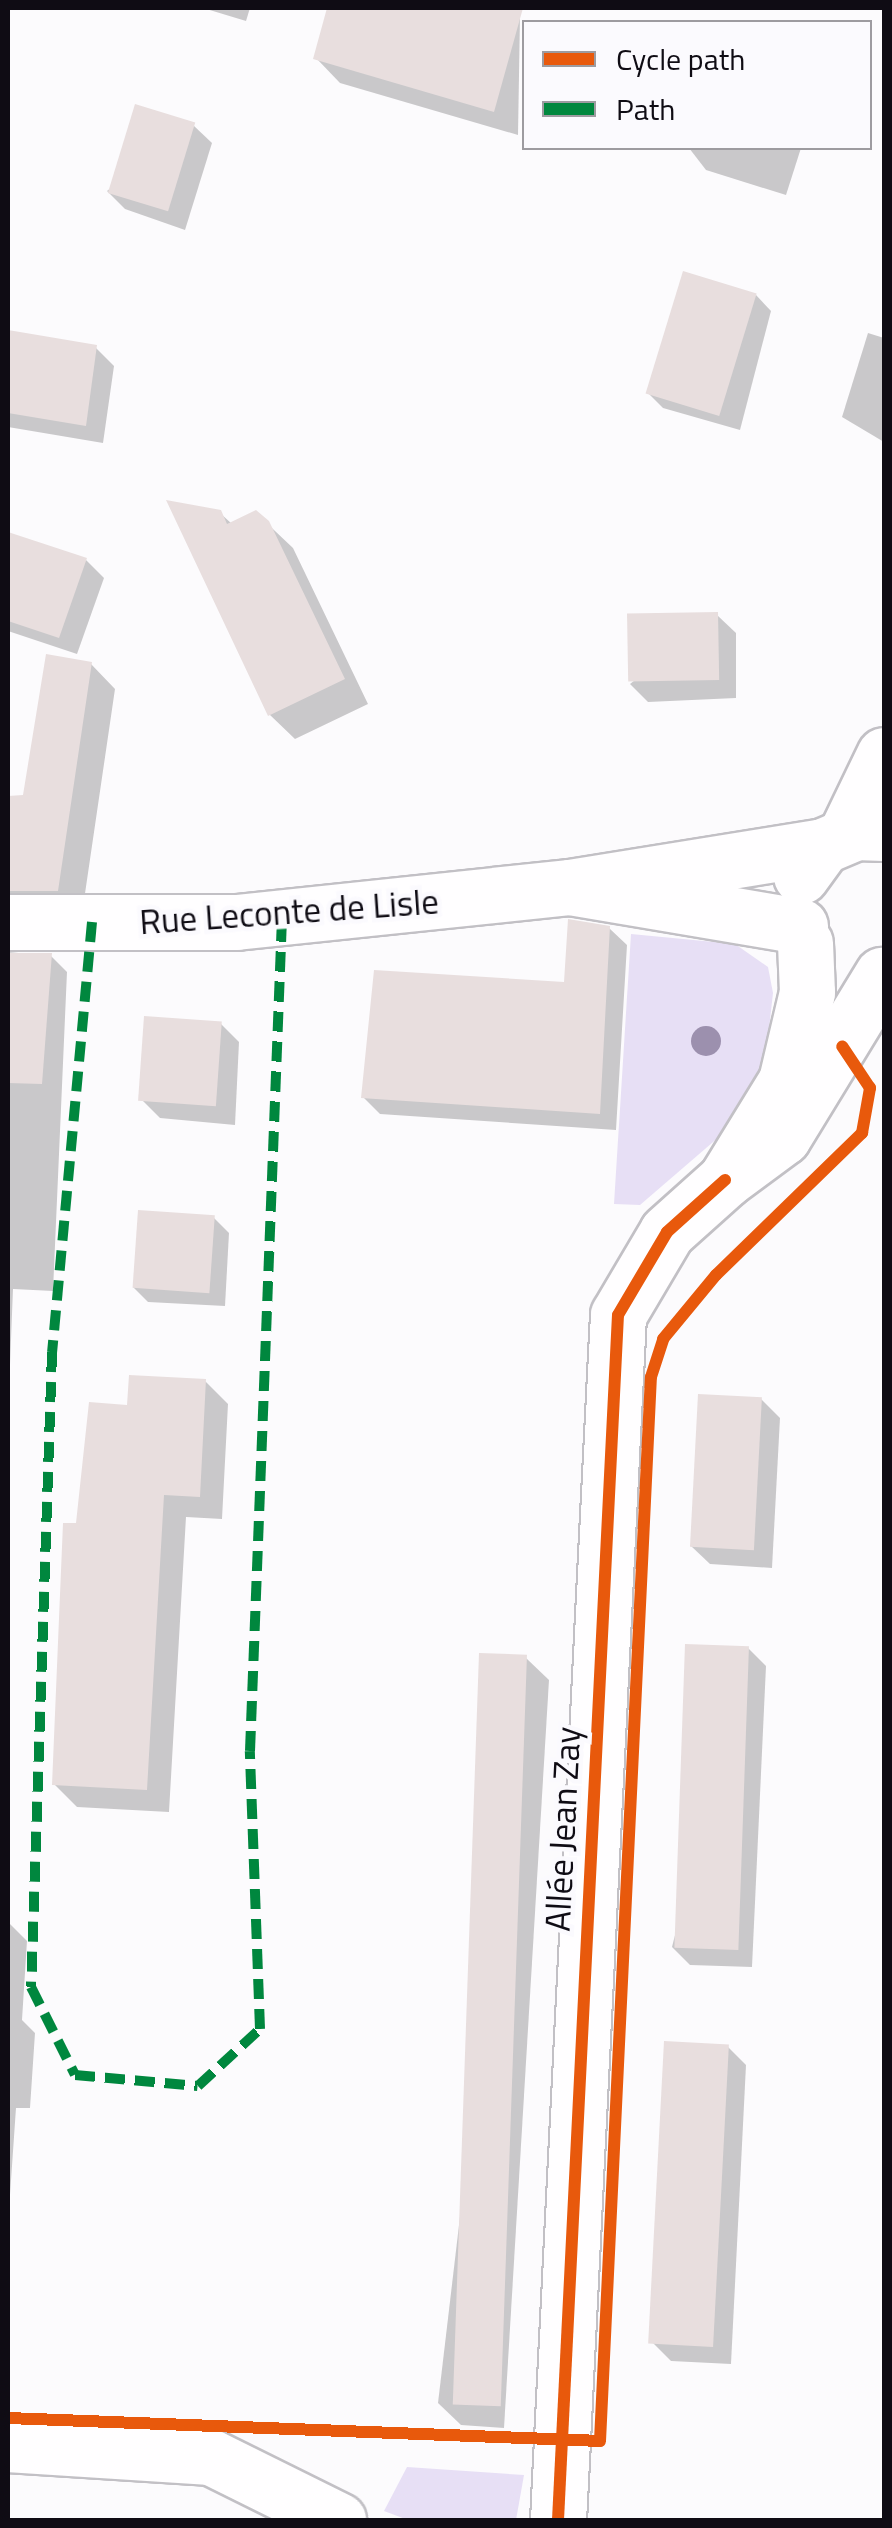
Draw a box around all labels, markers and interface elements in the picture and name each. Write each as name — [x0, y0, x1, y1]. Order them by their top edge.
legend — [522, 20, 872, 150]
text: Cycle path — [616, 36, 745, 82]
text: Path — [616, 86, 675, 132]
street label: Rue Leconte de Lisle — [138, 880, 440, 942]
street label: Allée Jean Zay — [536, 1726, 588, 1932]

